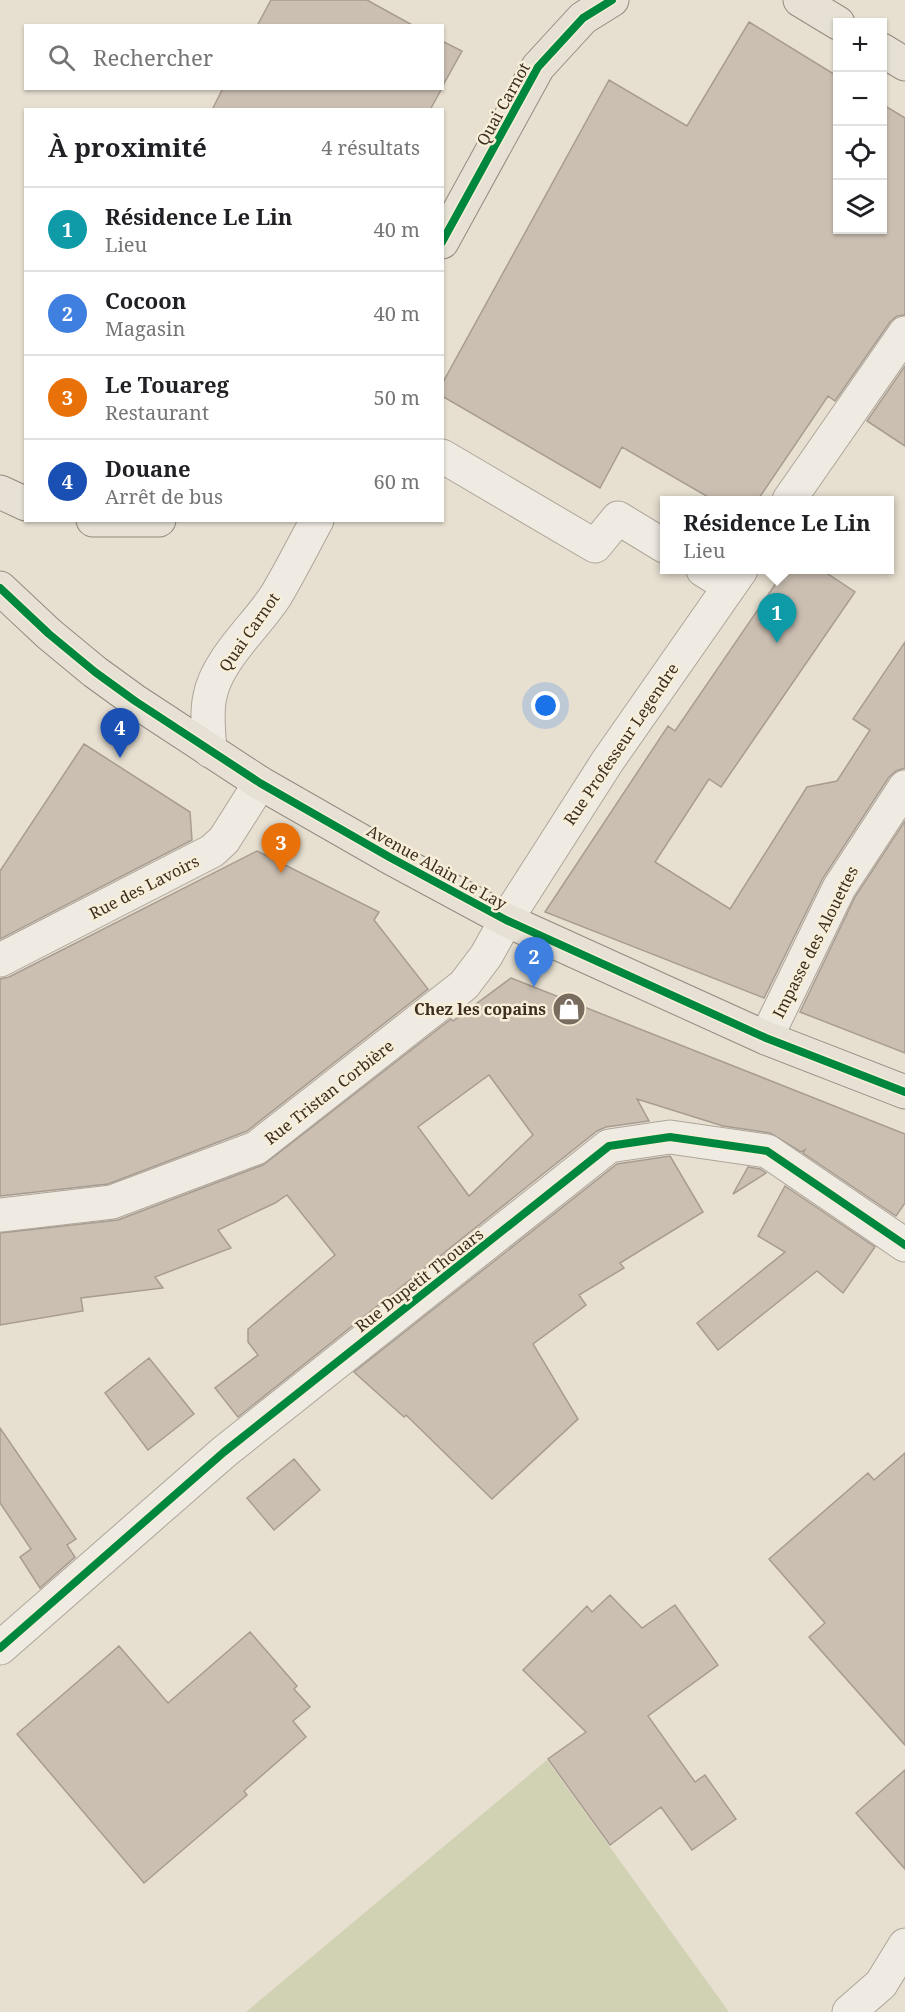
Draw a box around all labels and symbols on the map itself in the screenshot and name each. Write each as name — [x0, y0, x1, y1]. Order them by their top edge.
street label: Quai Carnot — [471, 58, 535, 150]
street label: Quai Carnot — [214, 588, 285, 676]
pin: 1 — [758, 594, 796, 643]
street label: Rue Professeur Legendre — [558, 659, 684, 829]
your location — [531, 691, 560, 720]
pin: 4 — [100, 708, 140, 758]
street label: Avenue Alain Le Lay — [363, 819, 512, 915]
pin: 3 — [262, 824, 300, 873]
street label: Rue des Lavoirs — [85, 850, 203, 924]
street label: Impasse des Alouettes — [767, 862, 863, 1022]
pin: 2 — [514, 938, 554, 987]
shop icon: Chez les copains — [551, 991, 587, 1027]
place label: Chez les copains — [414, 998, 546, 1020]
street label: Rue Tristan Corbière — [260, 1035, 398, 1149]
street label: Rue Dupetit Thouars — [350, 1223, 488, 1337]

